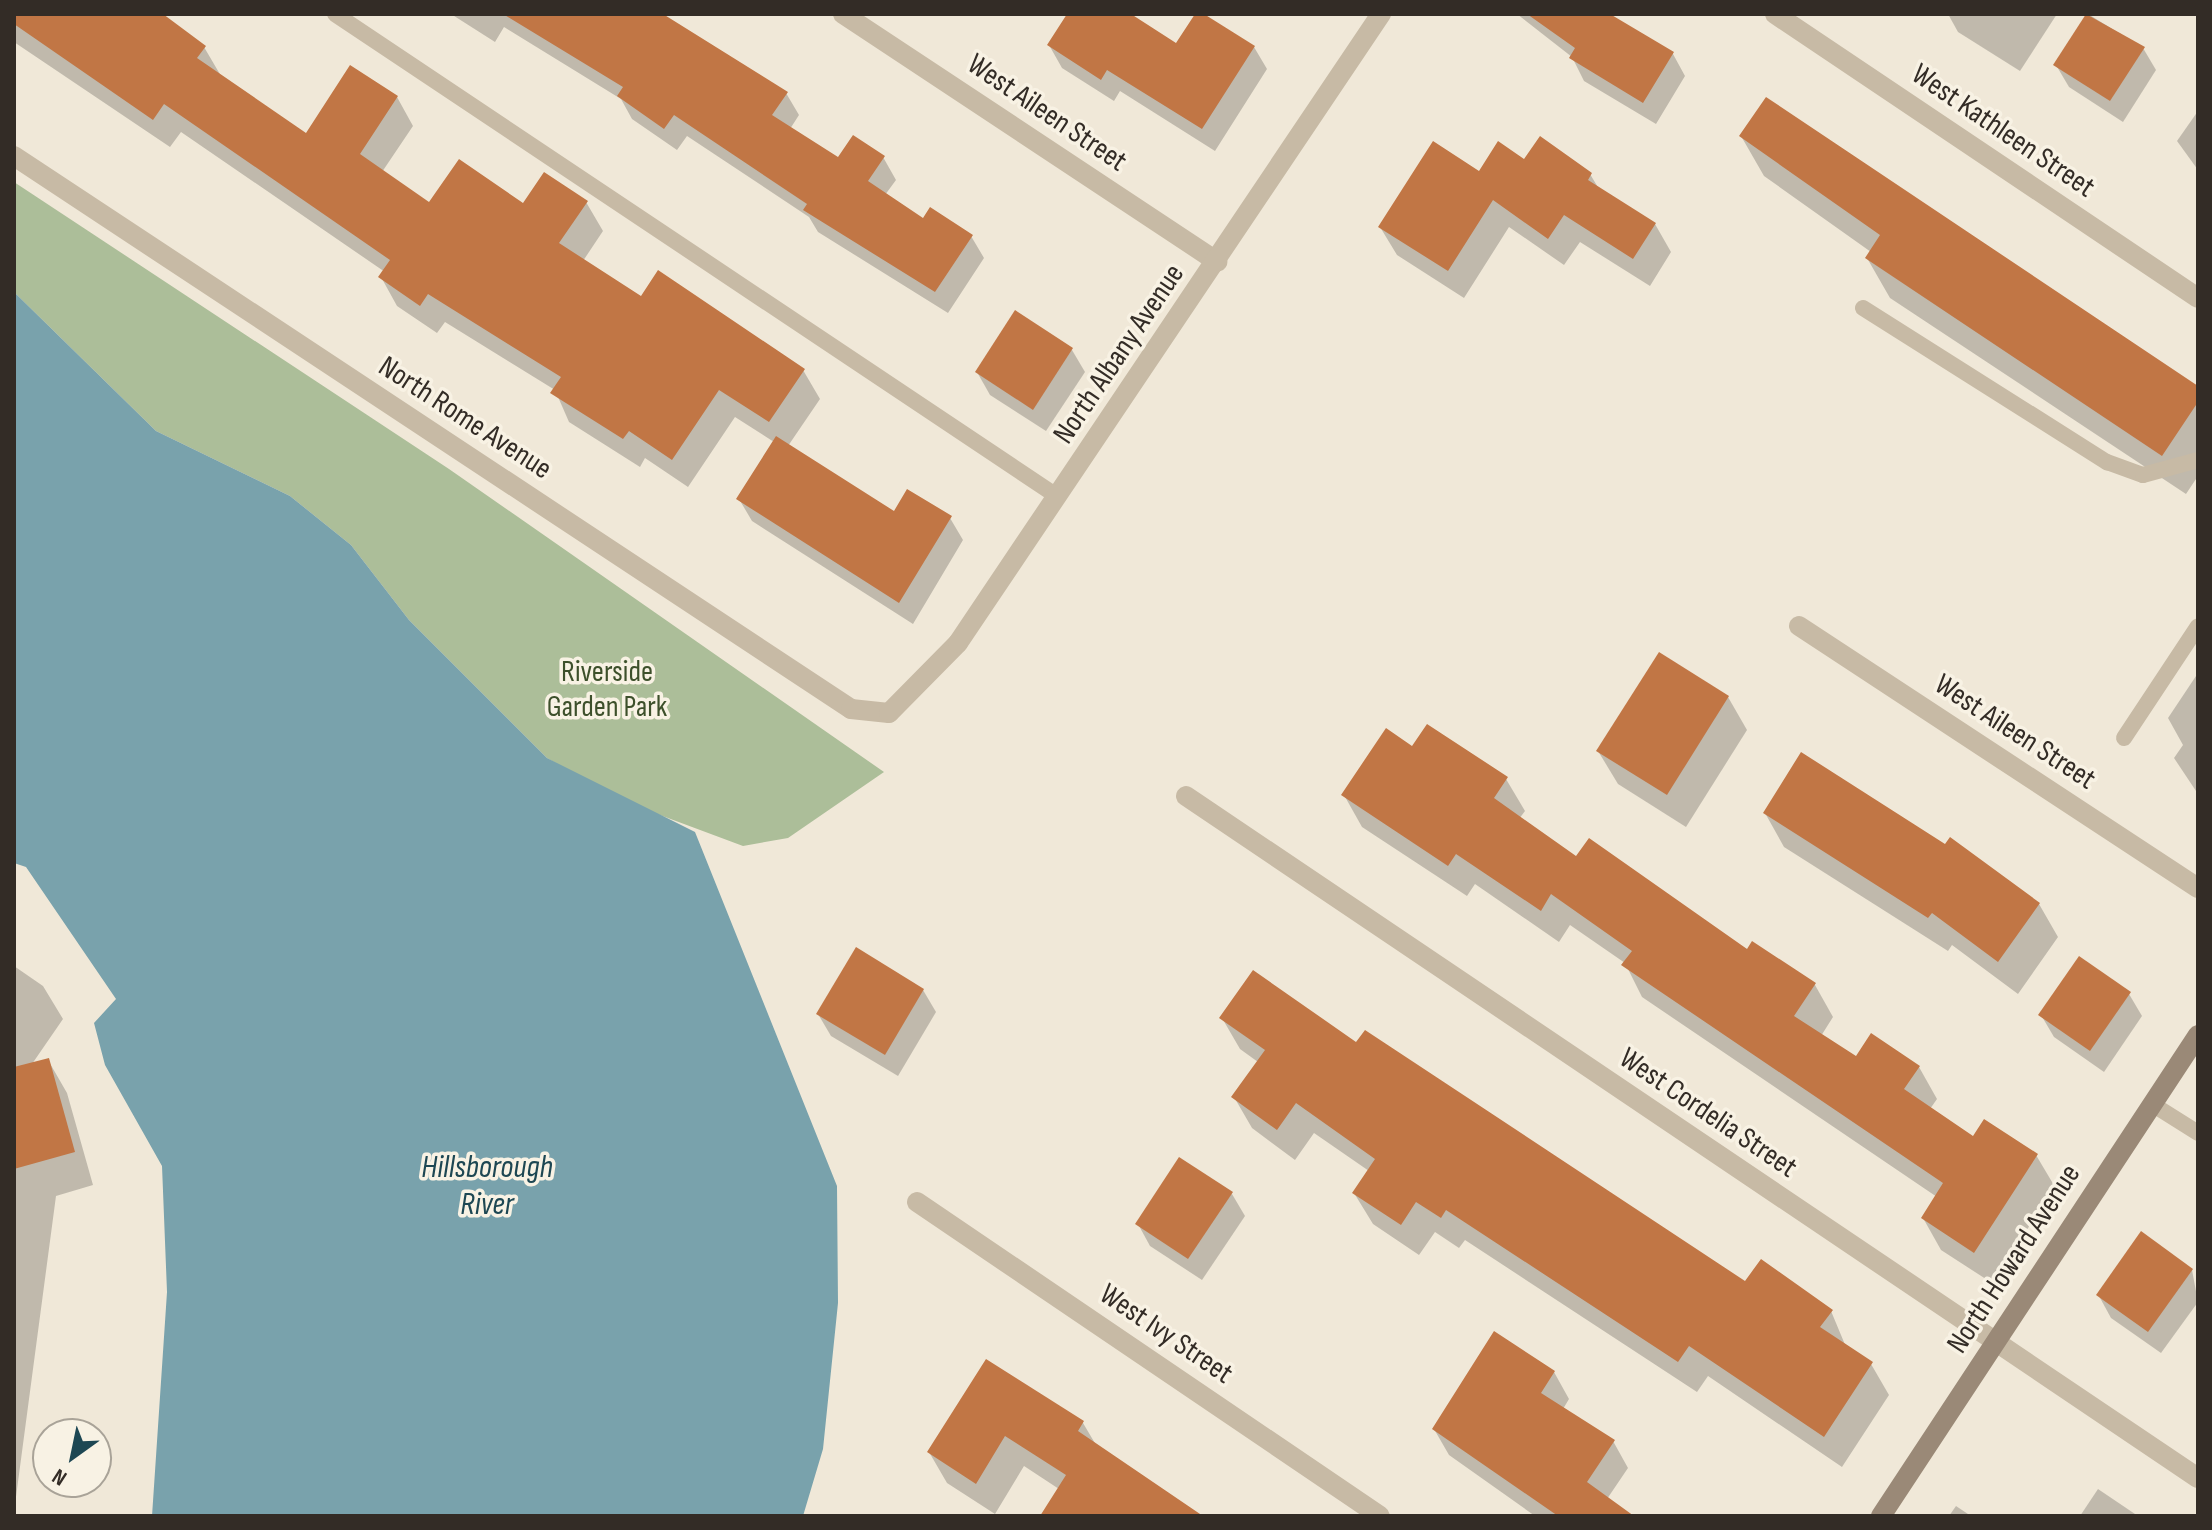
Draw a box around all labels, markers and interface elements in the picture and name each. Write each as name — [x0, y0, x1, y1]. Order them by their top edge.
street label: West Aileen Street — [960, 46, 1134, 180]
street label: West Kathleen Street — [1905, 56, 2101, 206]
street label: North Albany Avenue — [1046, 257, 1192, 451]
street label: North Rome Avenue — [372, 349, 558, 487]
park label: Riverside Garden Park — [547, 654, 667, 724]
street label: West Aileen Street — [1928, 667, 2102, 797]
street label: West Cordelia Street — [1612, 1040, 1804, 1186]
water label: Hillsborough River — [421, 1150, 553, 1225]
street label: North Howard Avenue — [1940, 1158, 2088, 1360]
street label: West Ivy Street — [1092, 1276, 1240, 1392]
north arrow — [32, 1418, 112, 1498]
text: N — [47, 1462, 72, 1491]

